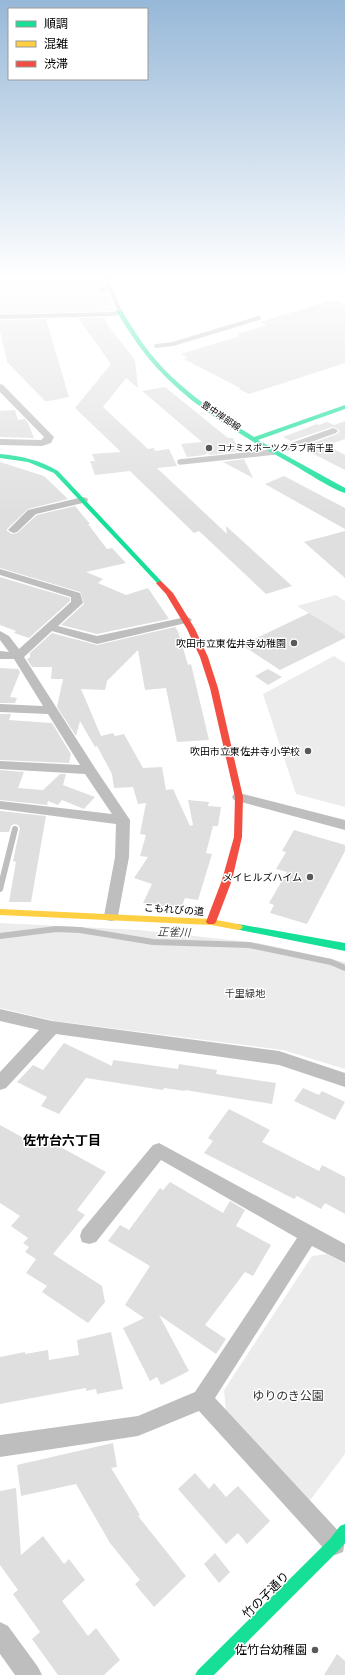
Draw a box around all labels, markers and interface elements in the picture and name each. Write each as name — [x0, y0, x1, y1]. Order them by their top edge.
legend — [8, 8, 148, 80]
text: 順調 — [44, 17, 68, 31]
text: 混雑 — [44, 37, 68, 51]
text: 渋滞 — [44, 57, 68, 71]
street label: 豊中岸部線 — [199, 399, 243, 434]
marker: コナミスポーツクラブ南千里 — [204, 443, 214, 453]
place label: コナミスポーツクラブ南千里 — [217, 443, 334, 454]
place label: 吹田市立東佐井寺幼稚園 — [176, 638, 286, 650]
marker: 吹田市立東佐井寺幼稚園 — [289, 638, 299, 648]
place label: 吹田市立東佐井寺小学校 — [190, 746, 300, 758]
marker: 吹田市立東佐井寺小学校 — [303, 746, 313, 756]
place label: メイヒルズハイム — [222, 872, 302, 884]
marker: メイヒルズハイム — [305, 872, 315, 882]
street label: こもれびの道 — [144, 902, 204, 918]
water label: 正雀川 — [157, 925, 192, 940]
park label: 千里緑地 — [225, 988, 266, 1000]
district label: 佐竹台六丁目 — [23, 1133, 101, 1149]
park label: ゆりのき公園 — [252, 1389, 324, 1403]
street label: 竹の子通り — [240, 1569, 292, 1621]
place label: 佐竹台幼稚園 — [235, 1643, 307, 1657]
marker: 佐竹台幼稚園 — [310, 1645, 320, 1655]

